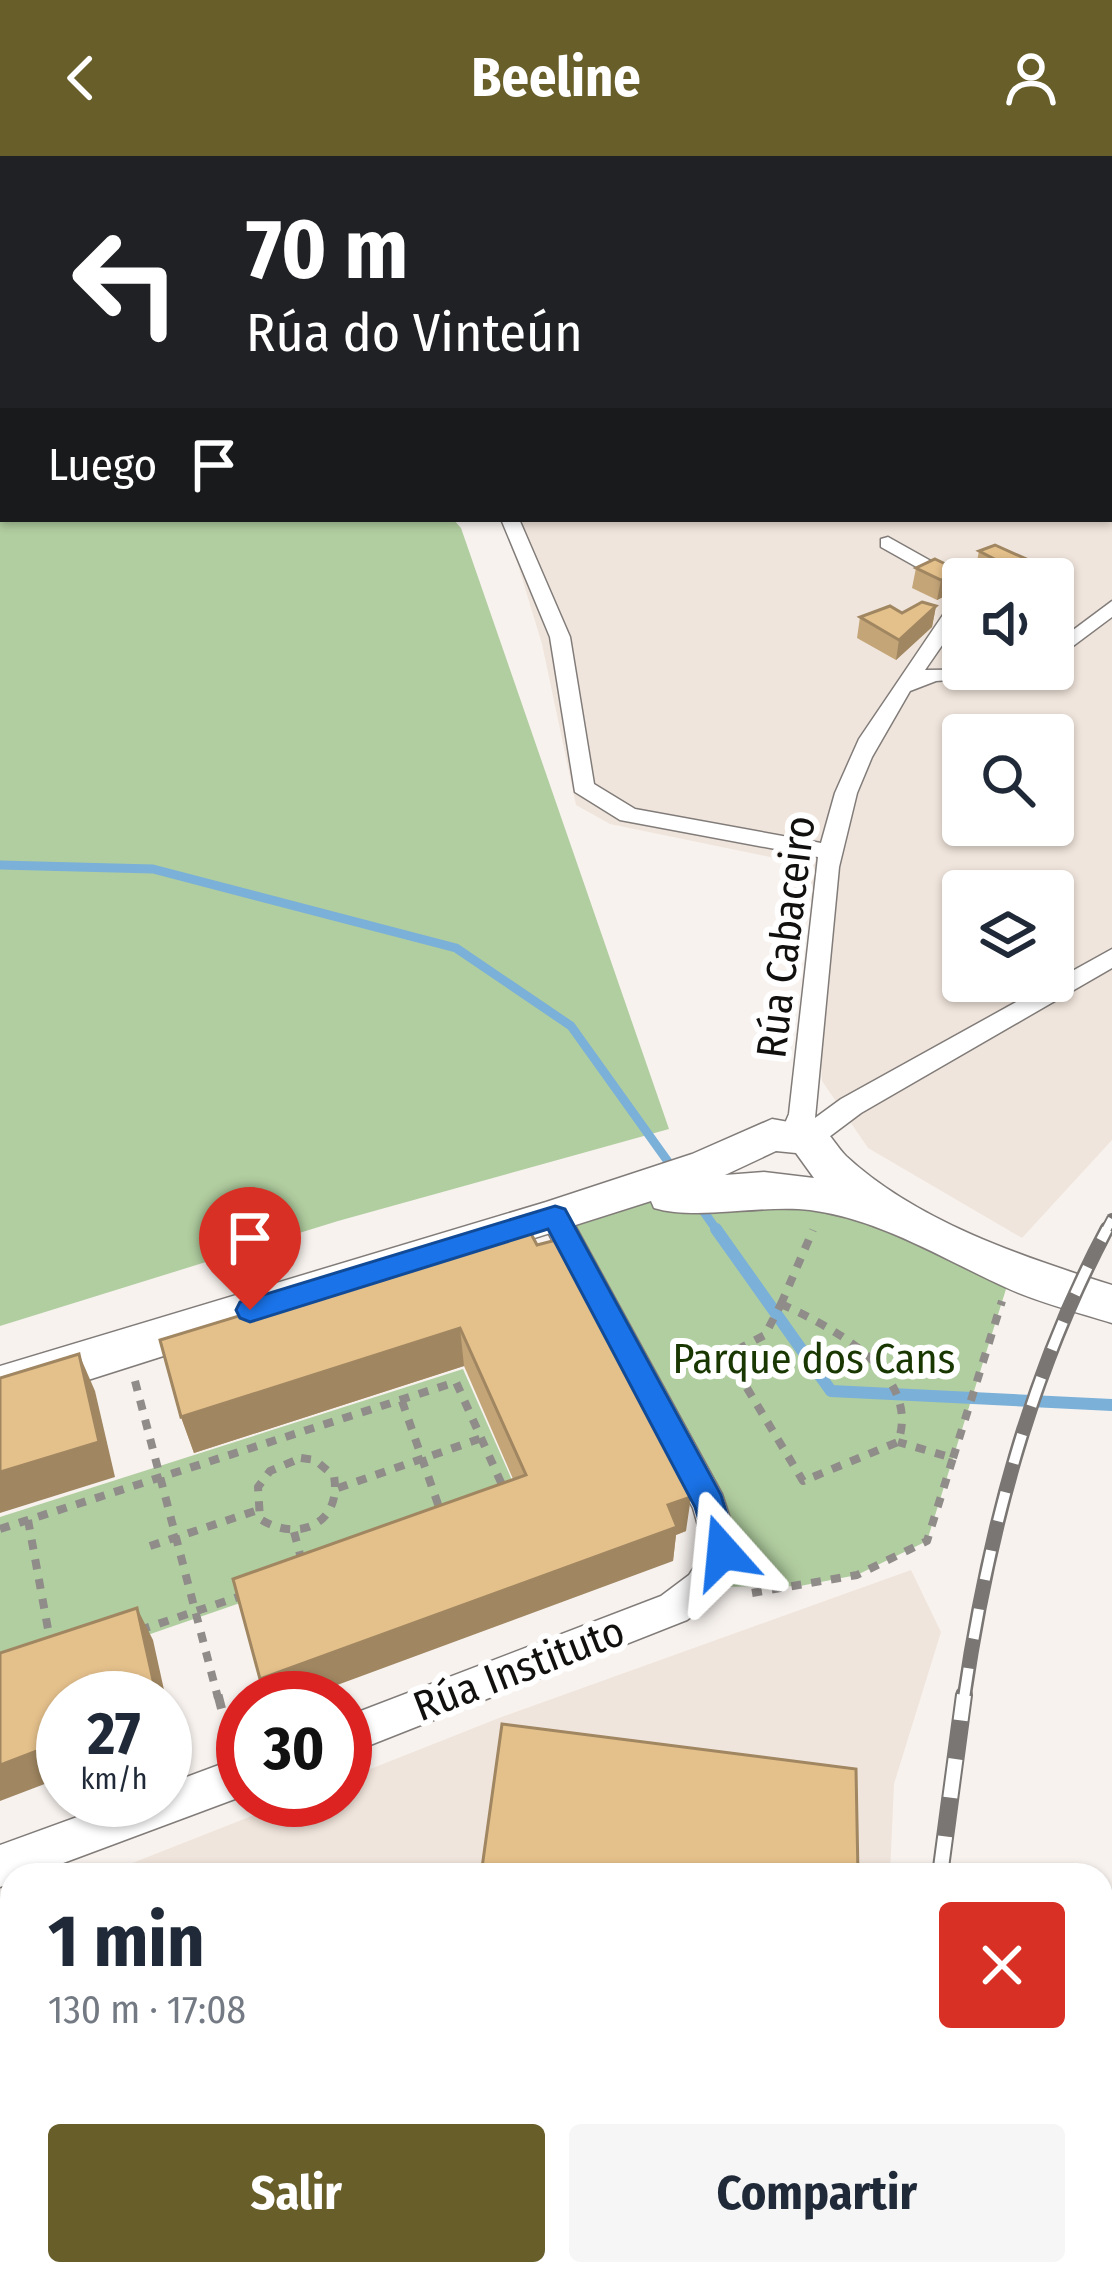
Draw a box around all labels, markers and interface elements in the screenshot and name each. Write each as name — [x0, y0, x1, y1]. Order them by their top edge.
icon: back — [48, 45, 114, 111]
icon: person — [998, 45, 1064, 111]
text: Beeline — [471, 46, 641, 110]
text: 70 m — [246, 199, 408, 300]
icon: left — [48, 204, 204, 360]
text: Rúa do Vinteún — [246, 301, 583, 365]
icon: arrive — [181, 432, 247, 498]
text: Luego — [48, 438, 157, 492]
map controls — [942, 558, 1074, 1002]
button: sound — [942, 558, 1074, 690]
button: search — [942, 714, 1074, 846]
street label: Rúa Cabaceiro — [746, 813, 826, 1061]
button: layers — [942, 870, 1074, 1002]
pin — [199, 1187, 301, 1310]
icon: arrive — [217, 1205, 283, 1271]
park label: Parque dos Cans — [673, 1334, 955, 1384]
position arrow — [660, 1489, 786, 1615]
street label: Rúa Instituto — [407, 1606, 631, 1732]
speed limit sign: 30 — [216, 1671, 372, 1827]
text: 27 — [87, 1698, 141, 1770]
text: km/h — [81, 1761, 147, 1797]
text: 1 min — [48, 1899, 205, 1985]
button: close — [939, 1902, 1065, 2028]
text: 130 m · 17:08 — [48, 1987, 246, 2033]
button: Salir — [48, 2124, 545, 2262]
button: Compartir — [569, 2124, 1065, 2262]

